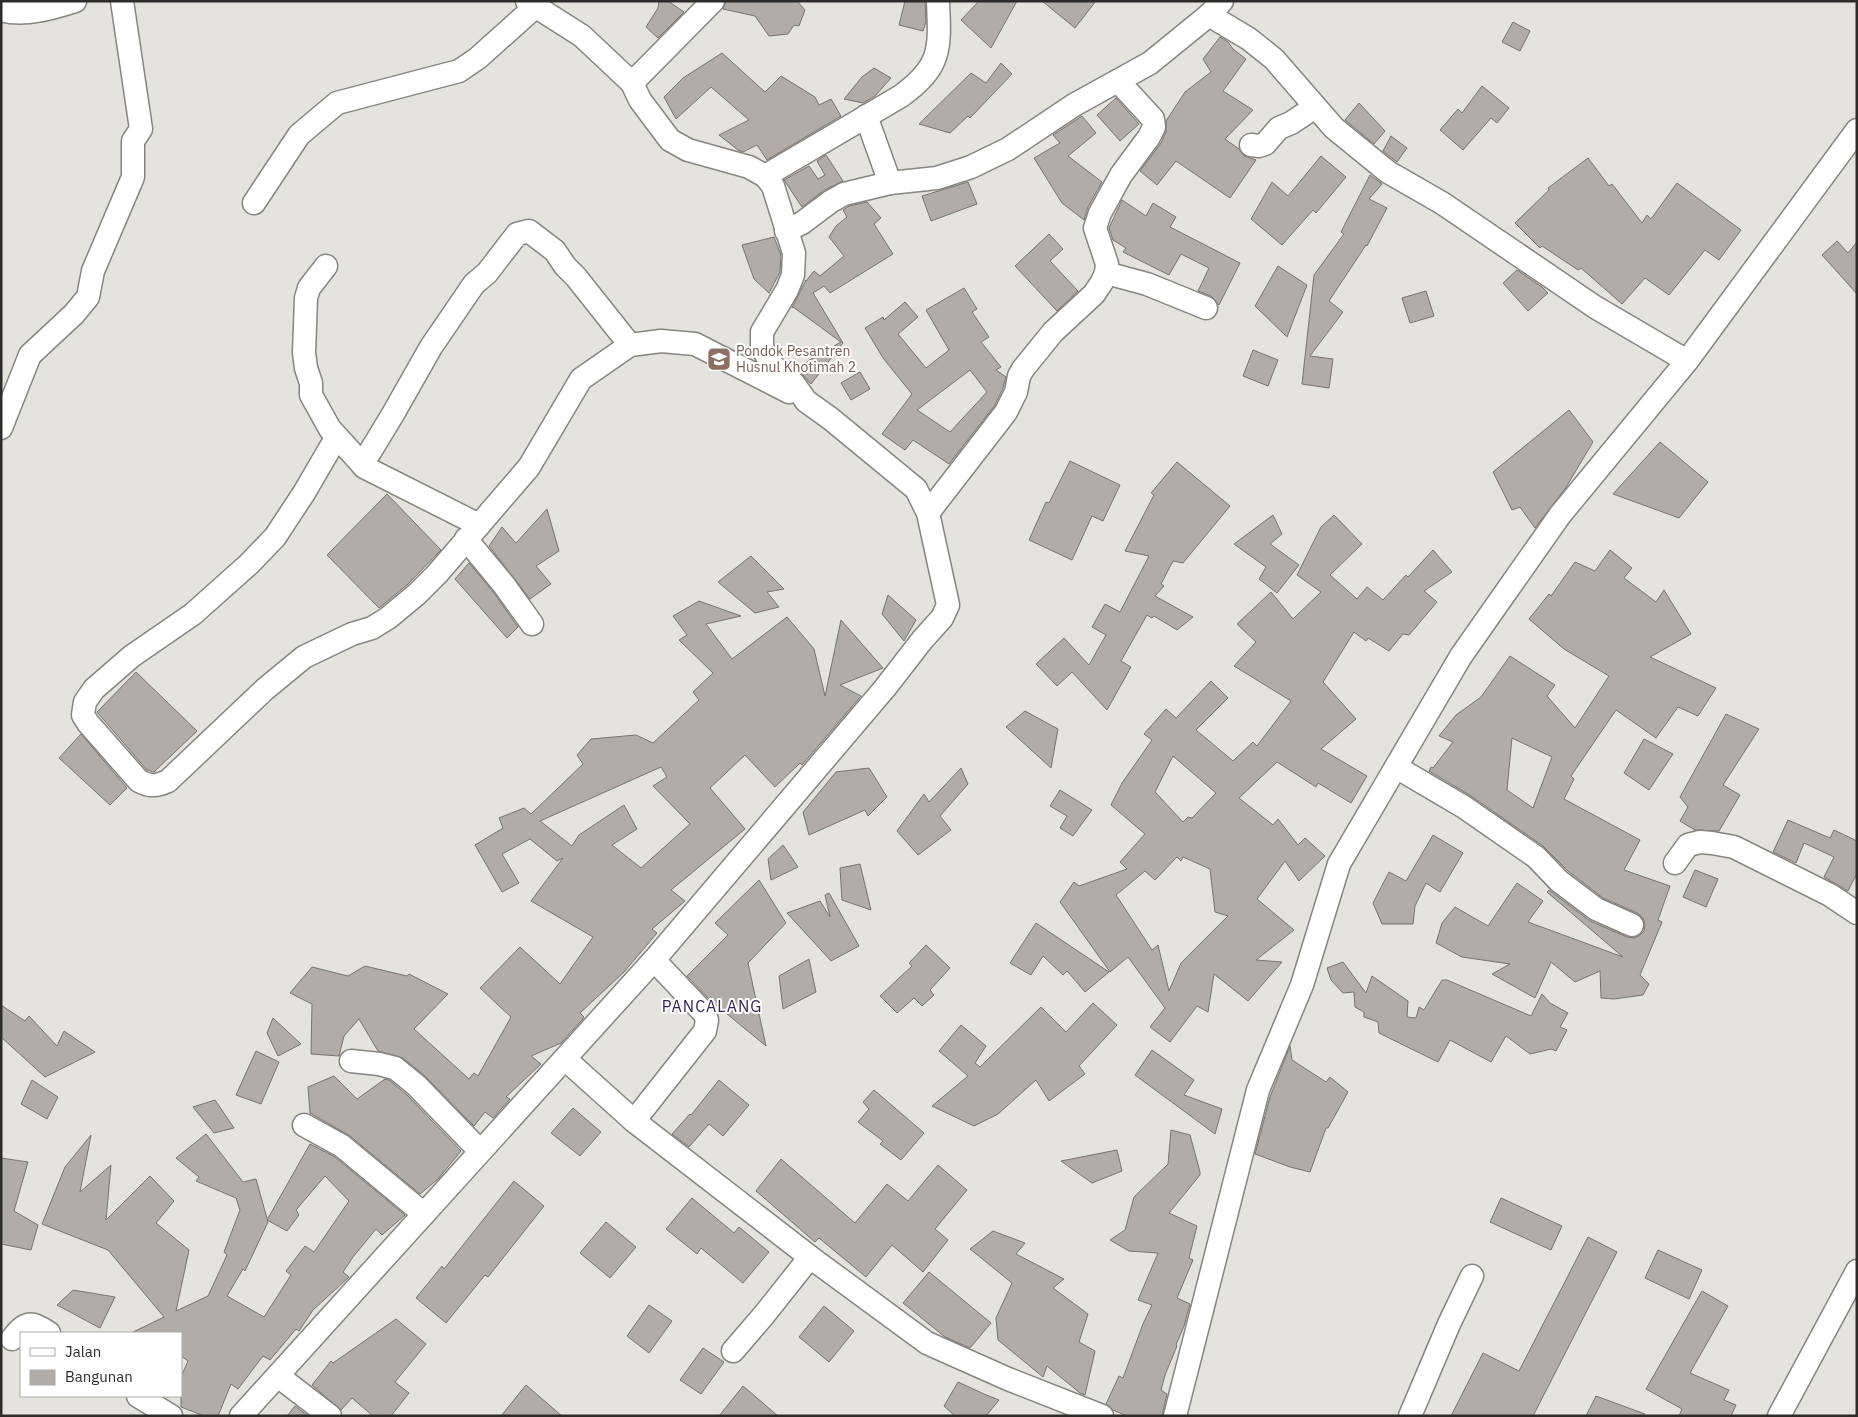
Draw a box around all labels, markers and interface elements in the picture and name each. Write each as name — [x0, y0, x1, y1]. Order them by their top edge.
place label: Pondok Pesantren Husnul Khotimah 2 — [736, 342, 856, 376]
school or university icon: Pondok Pesantren Husnul Khotimah 2 — [706, 346, 732, 372]
district label: PANCALANG — [662, 996, 762, 1016]
legend — [20, 1332, 182, 1397]
text: Jalan — [65, 1342, 101, 1361]
text: Bangunan — [65, 1367, 133, 1386]

